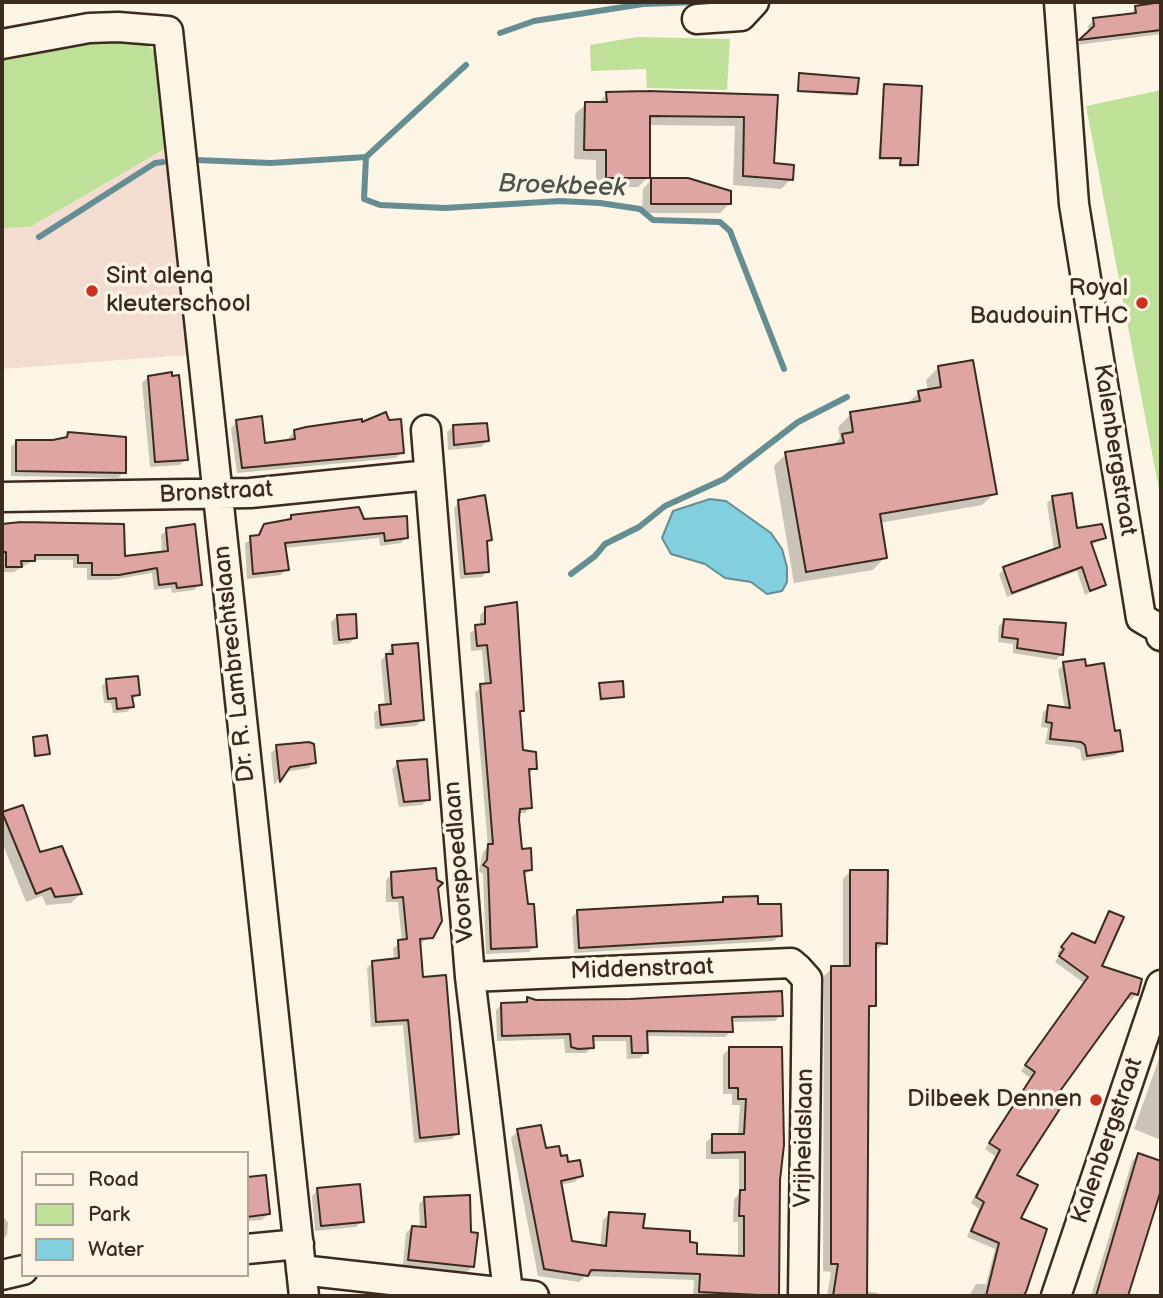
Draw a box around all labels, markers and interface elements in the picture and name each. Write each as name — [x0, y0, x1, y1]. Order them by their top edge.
water label: Broekbeek — [498, 169, 626, 205]
place label: Sint alena kleuterschool — [106, 263, 251, 319]
place label: Royal Baudouin THC — [969, 275, 1128, 331]
marker: Sint alena kleuterschool — [84, 283, 100, 299]
marker: Royal Baudouin THC — [1134, 295, 1150, 311]
street label: Kalenbergstraat — [1086, 362, 1142, 538]
street label: Bronstraat — [158, 476, 274, 510]
street label: Dr. R. Lambrechtslaan — [208, 544, 262, 784]
street label: Voorspoedlaan — [439, 780, 481, 944]
street label: Middenstraat — [570, 953, 714, 987]
street label: Kalenbergstraat — [1066, 1054, 1150, 1228]
street label: Vrijheidslaan — [789, 1068, 821, 1208]
place label: Dilbeek Dennen — [907, 1086, 1082, 1114]
marker: Dilbeek Dennen — [1088, 1092, 1104, 1108]
legend — [21, 1151, 248, 1277]
text: Road — [88, 1167, 139, 1192]
text: Park — [88, 1202, 130, 1227]
text: Water — [88, 1237, 144, 1262]

